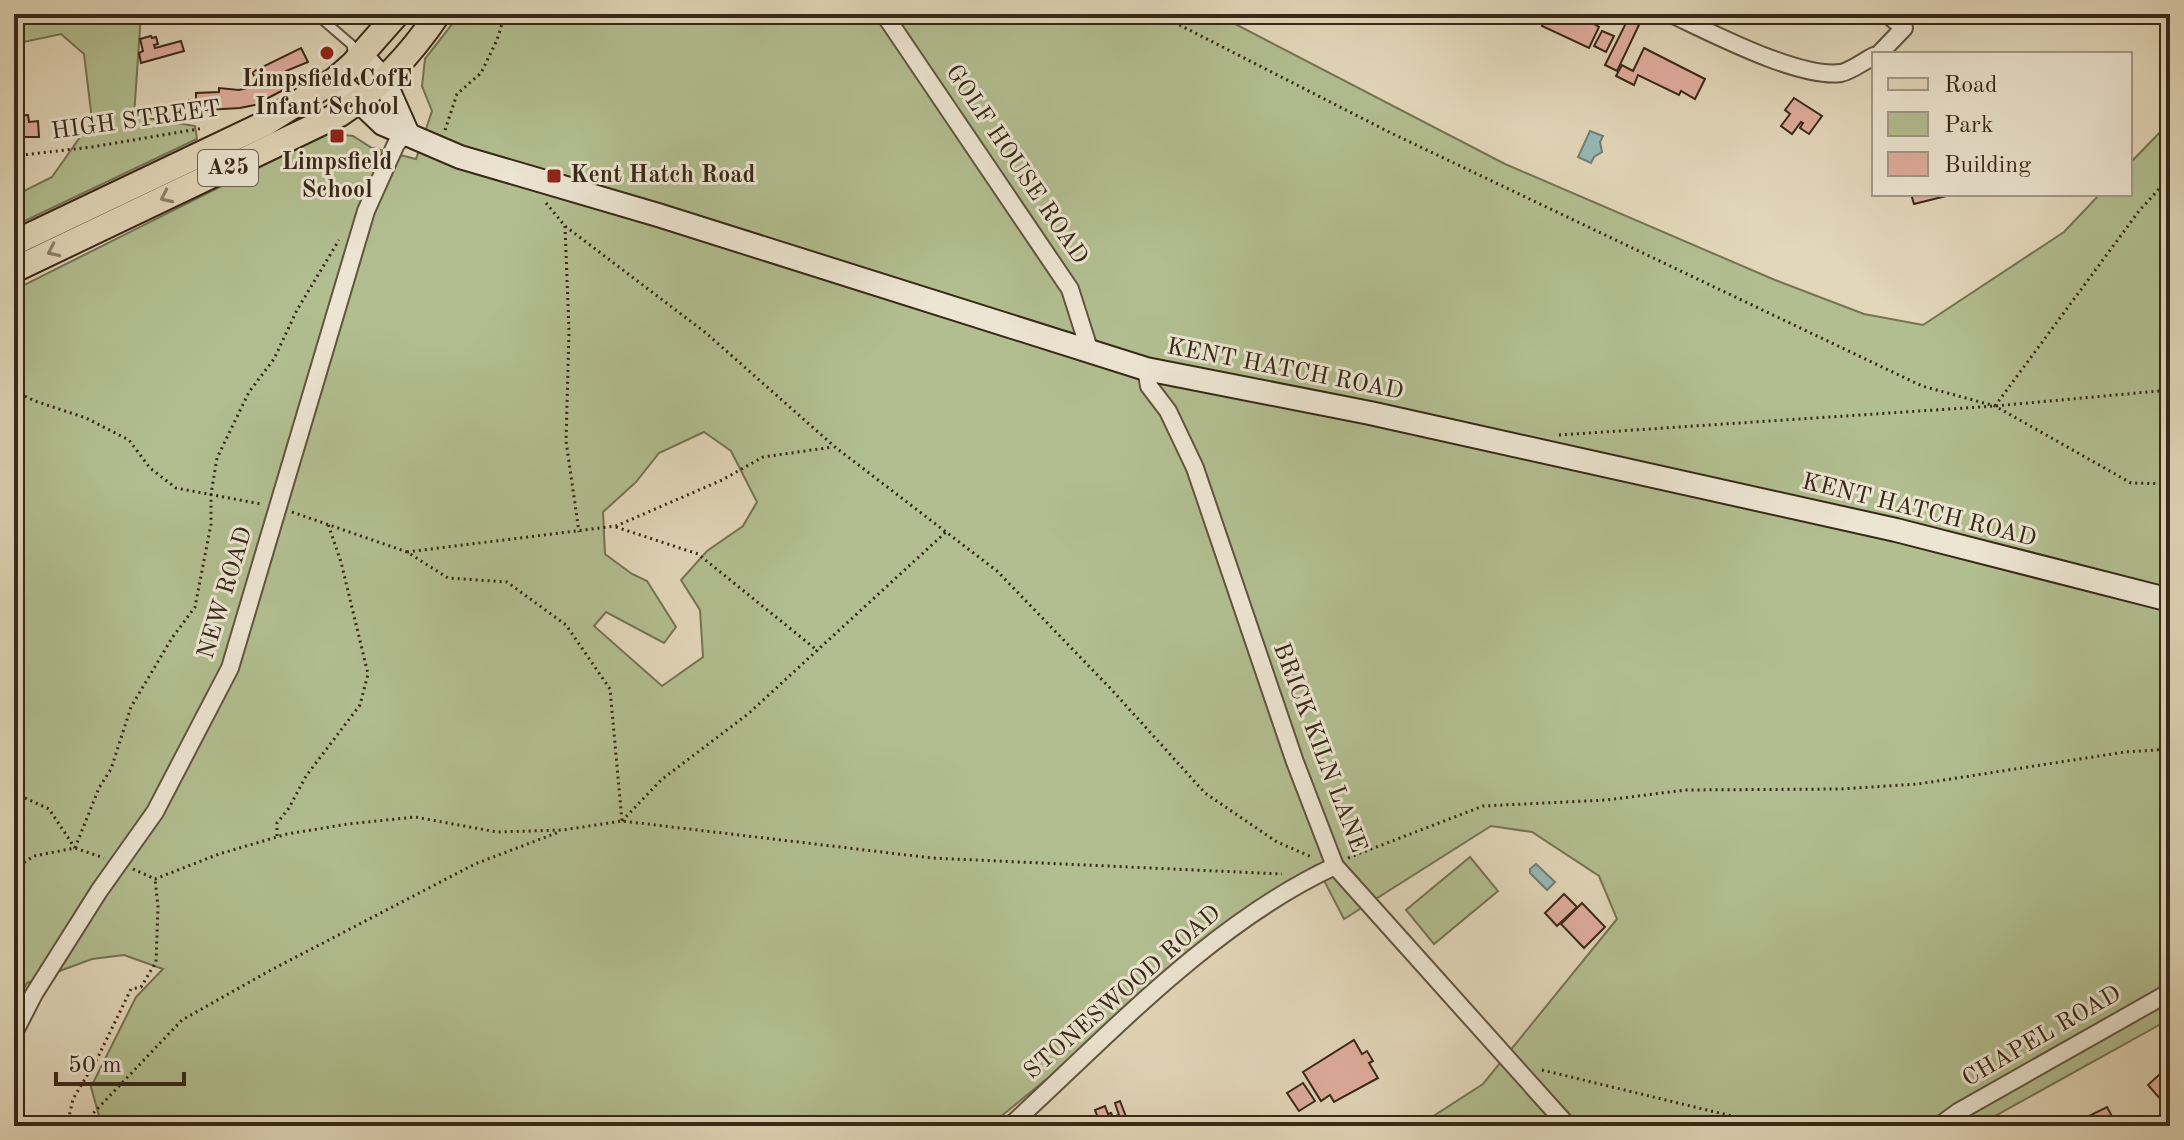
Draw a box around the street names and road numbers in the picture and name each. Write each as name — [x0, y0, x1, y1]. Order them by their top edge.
street label: GOLF HOUSE ROAD — [940, 61, 1092, 269]
street label: HIGH STREET — [50, 97, 222, 145]
road number: A25 — [198, 150, 258, 186]
street label: KENT HATCH ROAD — [1165, 335, 1405, 405]
street label: KENT HATCH ROAD — [1799, 470, 2039, 552]
street label: NEW ROAD — [194, 524, 258, 662]
street label: BRICK KILN LANE — [1268, 640, 1370, 856]
street label: STONESWOOD ROAD — [1020, 901, 1226, 1085]
street label: CHAPEL ROAD — [1959, 982, 2125, 1092]

